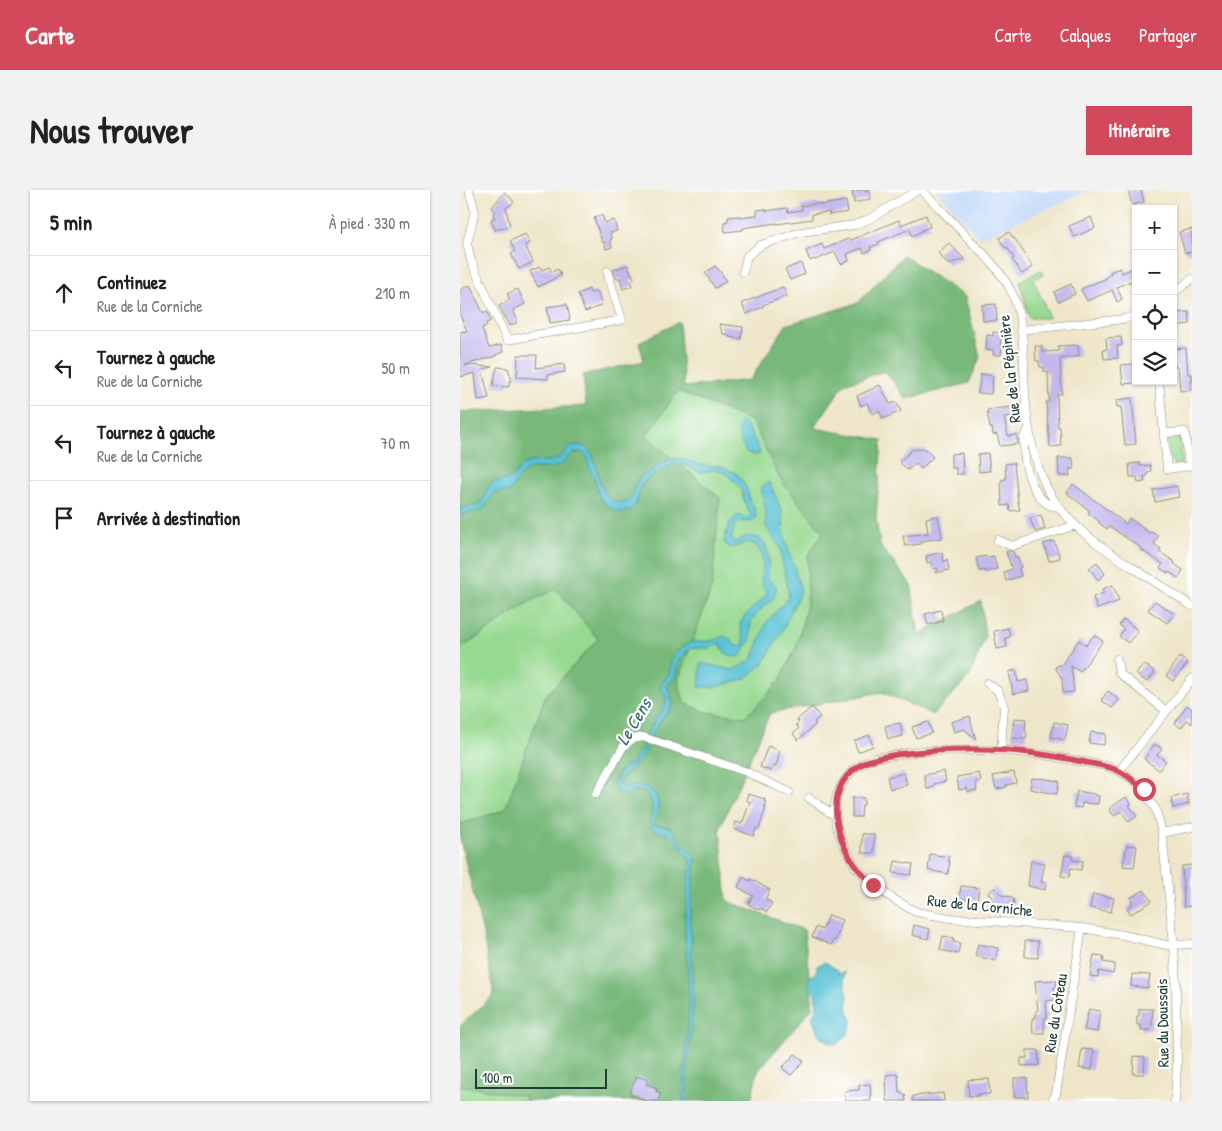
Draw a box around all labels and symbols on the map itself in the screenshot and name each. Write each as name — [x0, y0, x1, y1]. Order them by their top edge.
street label: Rue de la Pépinière — [992, 313, 1026, 424]
water label: Le Cens — [610, 692, 658, 750]
route start — [1133, 778, 1156, 801]
route end — [862, 874, 885, 897]
street label: Rue de la Corniche — [926, 889, 1034, 922]
street label: Rue du Coteau — [1038, 971, 1072, 1054]
street label: Rue du Doussais — [1150, 978, 1174, 1068]
scale bar — [475, 1066, 608, 1089]

